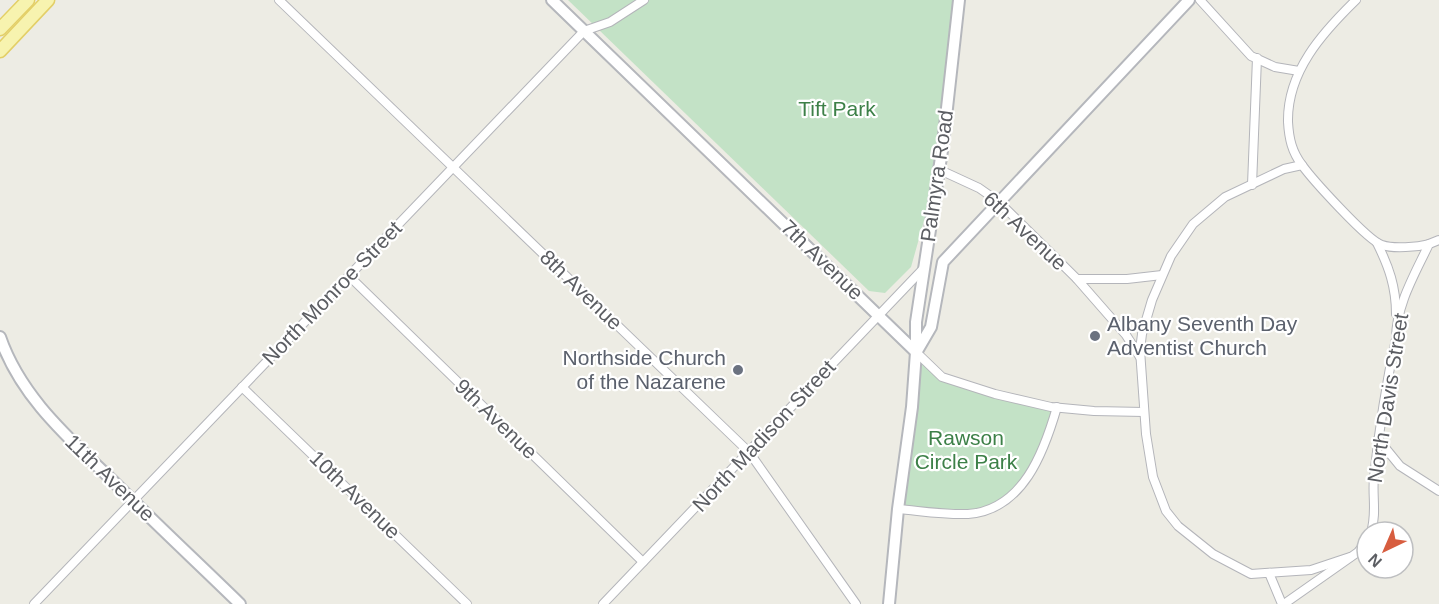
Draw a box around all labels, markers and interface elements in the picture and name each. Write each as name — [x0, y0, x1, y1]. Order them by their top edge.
park label: Tift Park — [798, 97, 876, 120]
street label: Palmyra Road — [916, 108, 957, 243]
street label: 6th Avenue — [979, 187, 1071, 275]
street label: 7th Avenue — [777, 215, 868, 304]
street label: North Monroe Street — [257, 216, 406, 369]
street label: 8th Avenue — [536, 245, 627, 334]
street label: North Davis Street — [1363, 311, 1412, 484]
place label: Albany Seventh Day Adventist Church — [1107, 312, 1298, 359]
marker: Albany Seventh Day Adventist Church — [1088, 329, 1102, 343]
place label: Northside Church of the Nazarene — [563, 346, 726, 393]
street label: North Madison Street — [688, 355, 840, 516]
marker: Northside Church of the Nazarene — [731, 363, 745, 377]
street label: 9th Avenue — [451, 374, 542, 463]
park label: Rawson Circle Park — [915, 426, 1018, 473]
street label: 11th Avenue — [61, 429, 160, 526]
street label: 10th Avenue — [305, 446, 405, 543]
north arrow — [1355, 520, 1415, 580]
text: N — [1365, 550, 1385, 571]

